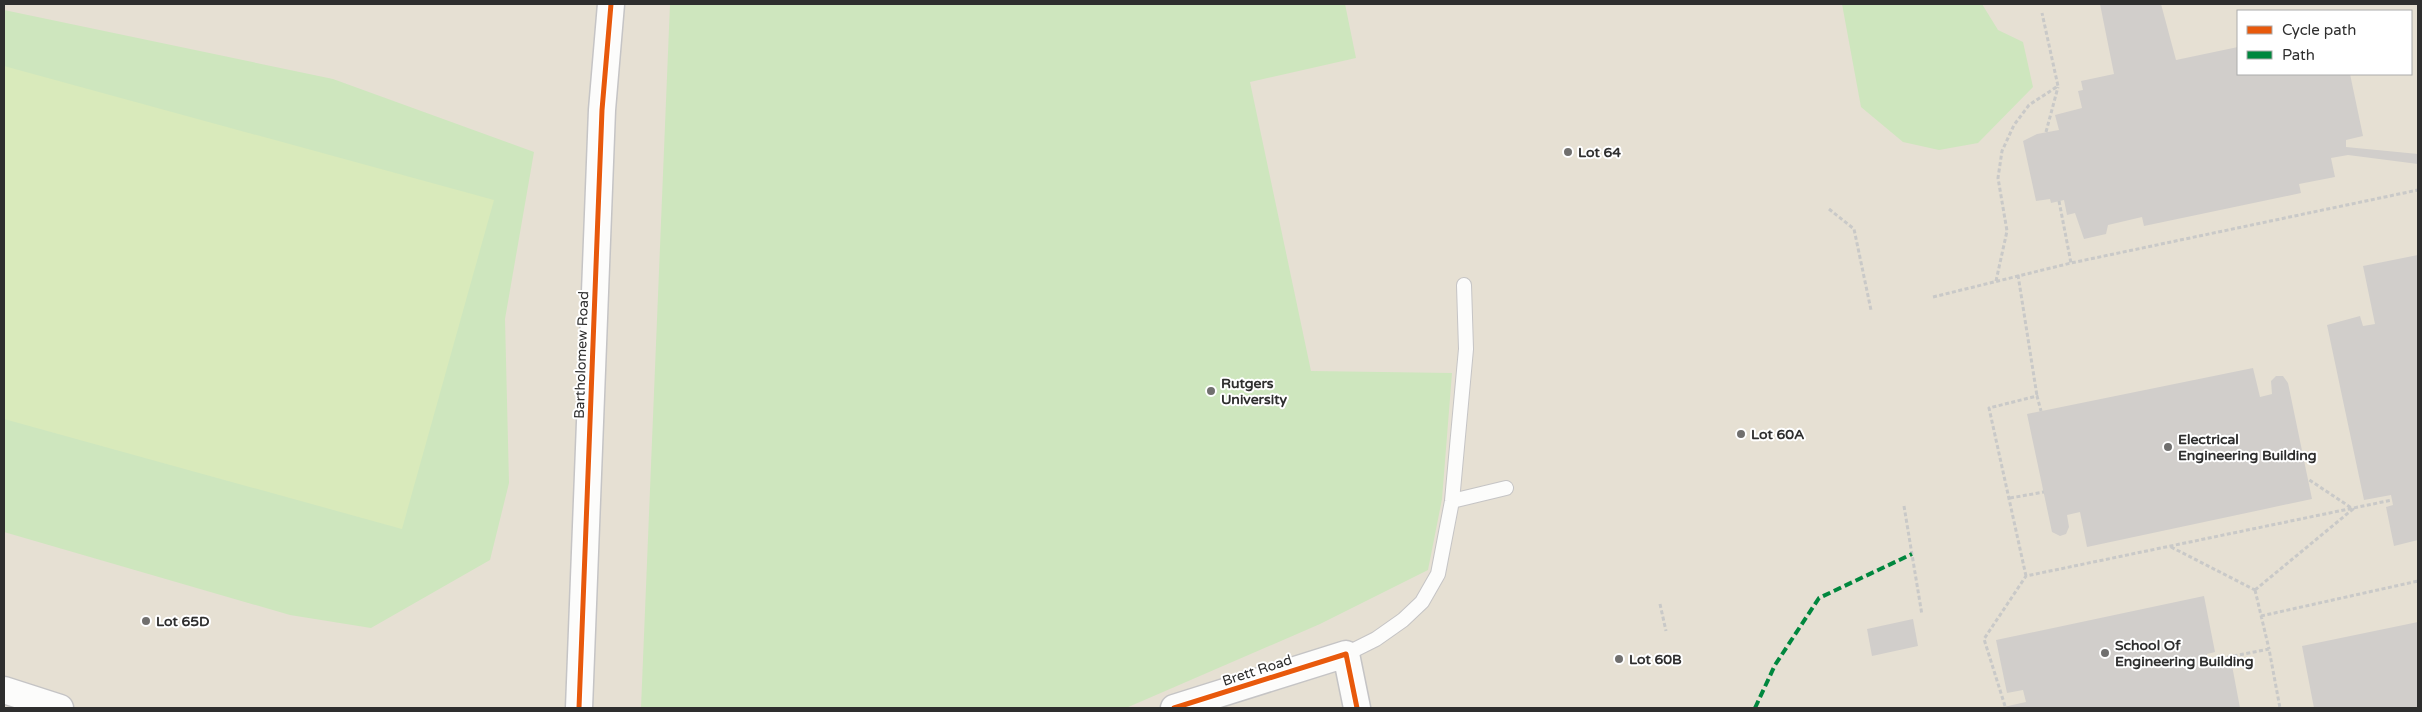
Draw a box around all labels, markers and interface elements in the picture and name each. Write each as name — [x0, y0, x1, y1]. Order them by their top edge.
legend — [2237, 10, 2412, 75]
text: Cycle path — [2282, 21, 2356, 39]
text: Path — [2282, 46, 2315, 64]
place label: Lot 64 — [1578, 144, 1621, 161]
marker: Lot 64 — [1562, 146, 1574, 158]
street label: Bartholomew Road — [571, 291, 592, 419]
place label: Rutgers University — [1221, 375, 1287, 408]
marker: Rutgers University — [1205, 385, 1217, 397]
place label: Lot 60A — [1751, 426, 1805, 443]
marker: Lot 60A — [1735, 428, 1747, 440]
place label: Electrical Engineering Building — [2178, 431, 2317, 464]
marker: Electrical Engineering Building — [2162, 441, 2174, 453]
place label: Lot 65D — [156, 613, 210, 630]
marker: Lot 65D — [140, 615, 152, 627]
place label: School Of Engineering Building — [2115, 637, 2254, 670]
marker: School Of Engineering Building — [2099, 647, 2111, 659]
street label: Brett Road — [1220, 651, 1294, 690]
place label: Lot 60B — [1629, 651, 1682, 668]
marker: Lot 60B — [1613, 653, 1625, 665]

